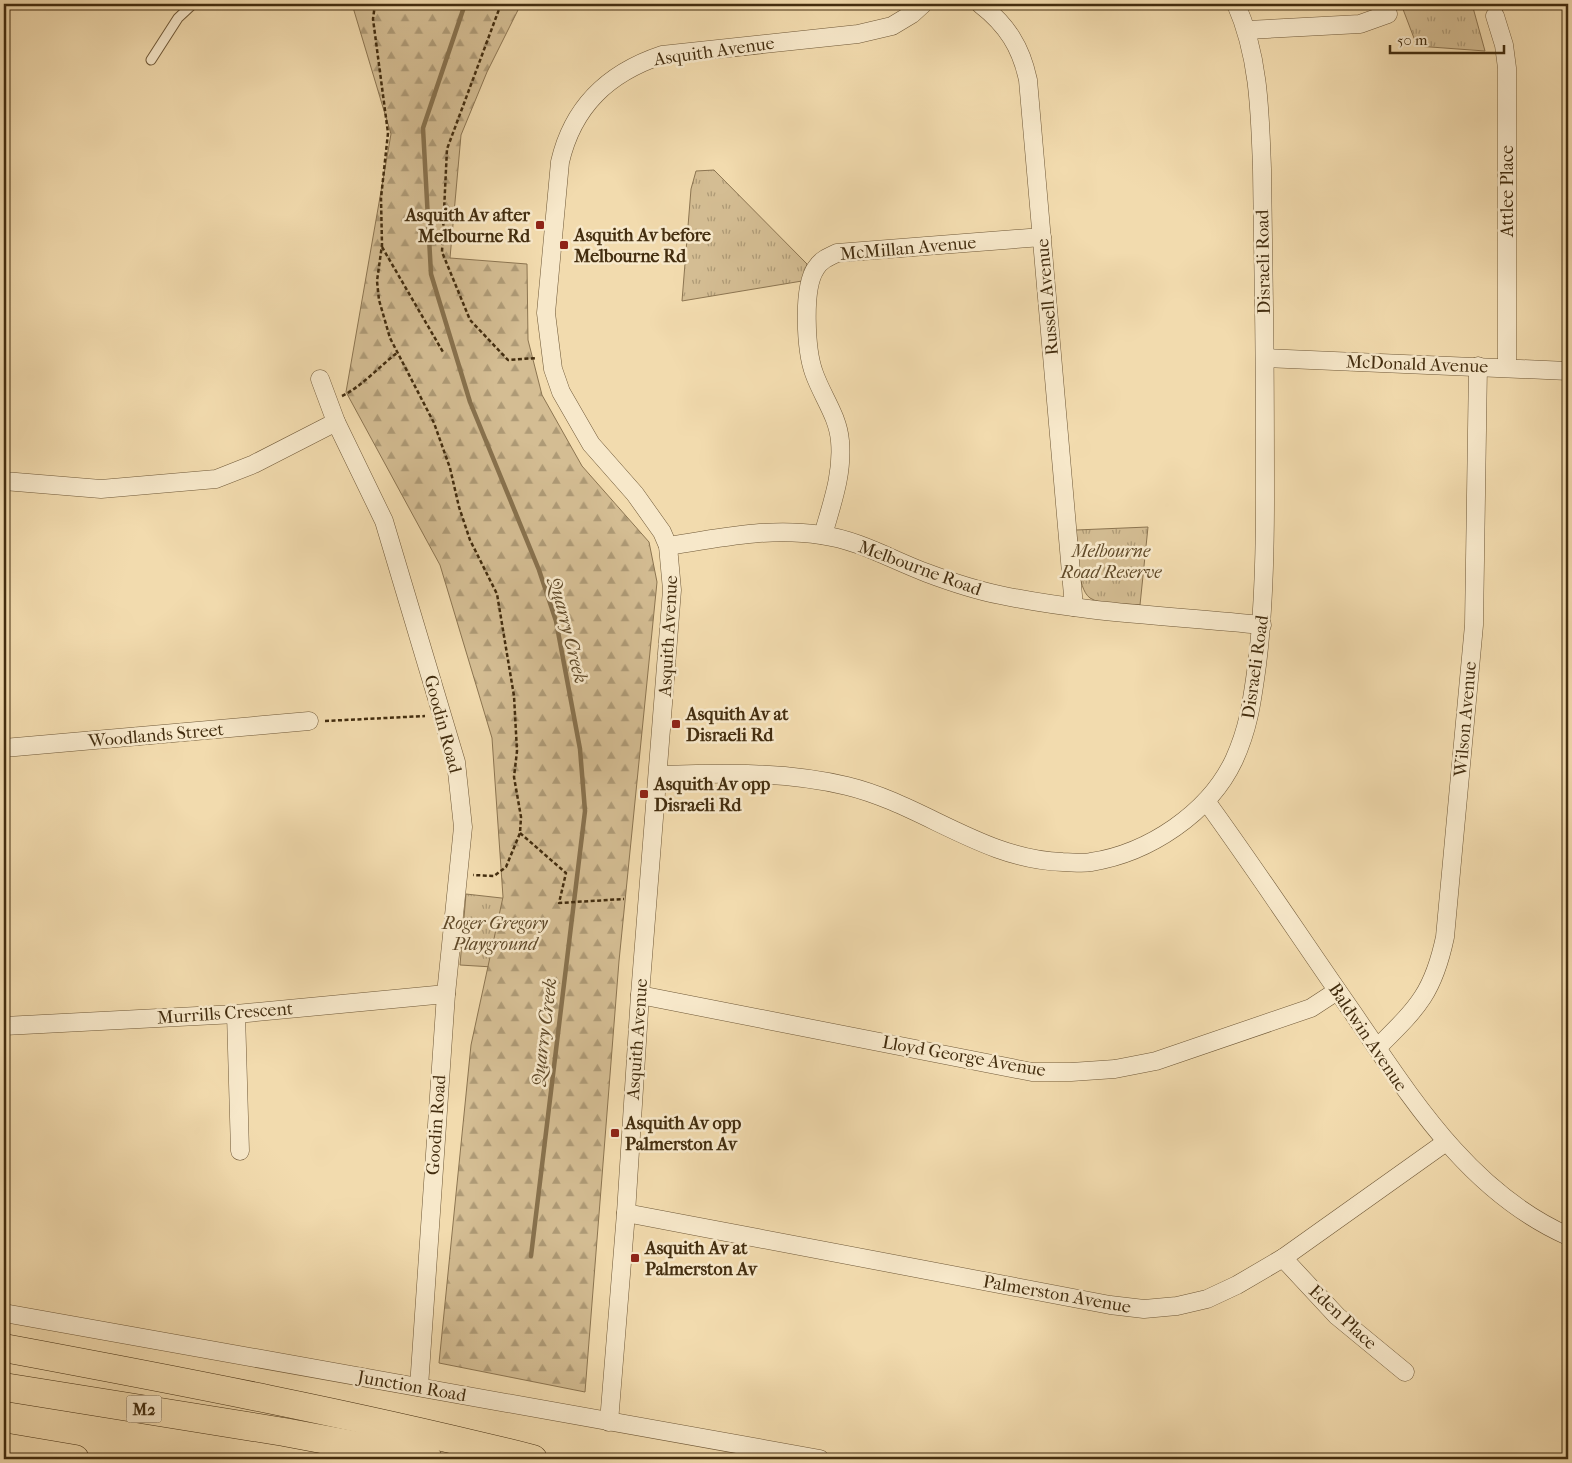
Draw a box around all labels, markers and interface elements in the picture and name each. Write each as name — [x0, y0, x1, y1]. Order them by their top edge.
scale bar — [1390, 22, 1503, 54]
text: 50 m — [1397, 31, 1428, 49]
street label: Asquith Avenue — [651, 33, 776, 70]
street label: Attlee Place — [1497, 145, 1518, 238]
place label: Asquith Av after Melbourne Rd — [404, 205, 531, 247]
street label: Disraeli Road — [1252, 209, 1275, 315]
marker: Asquith Av after Melbourne Rd — [534, 219, 546, 231]
place label: Asquith Av before Melbourne Rd — [573, 225, 711, 267]
street label: McMillan Avenue — [839, 232, 977, 265]
street label: Russell Avenue — [1032, 238, 1063, 356]
marker: Asquith Av before Melbourne Rd — [558, 239, 570, 251]
street label: McDonald Avenue — [1346, 352, 1489, 377]
street label: Melbourne Road — [855, 536, 984, 601]
park label: Melbourne Road Reserve — [1059, 541, 1162, 583]
water label: Quarry Creek — [544, 574, 592, 686]
street label: Asquith Avenue — [655, 575, 682, 698]
street label: Disraeli Road — [1238, 614, 1273, 720]
street label: Wilson Avenue — [1450, 660, 1481, 779]
street label: Goodin Road — [419, 673, 466, 776]
place label: Asquith Av at Disraeli Rd — [685, 704, 789, 746]
marker: Asquith Av at Disraeli Rd — [670, 718, 682, 730]
street label: Woodlands Street — [86, 719, 225, 752]
place label: Asquith Av opp Disraeli Rd — [653, 774, 770, 816]
marker: Asquith Av opp Disraeli Rd — [638, 788, 650, 800]
park label: Roger Gregory Playground — [441, 913, 548, 955]
water label: Quarry Creek — [526, 977, 562, 1088]
street label: Asquith Avenue — [623, 978, 652, 1101]
street label: Baldwin Avenue — [1324, 979, 1411, 1095]
street label: Murrills Crescent — [156, 998, 294, 1029]
street label: Lloyd George Avenue — [881, 1032, 1047, 1081]
street label: Goodin Road — [423, 1074, 450, 1176]
place label: Asquith Av opp Palmerston Av — [624, 1113, 741, 1155]
marker: Asquith Av opp Palmerston Av — [609, 1127, 621, 1139]
place label: Asquith Av at Palmerston Av — [644, 1238, 758, 1280]
marker: Asquith Av at Palmerston Av — [629, 1252, 641, 1264]
street label: Palmerston Avenue — [981, 1271, 1133, 1318]
street label: Eden Place — [1304, 1281, 1381, 1354]
street label: Junction Road — [354, 1366, 468, 1406]
road number: M2 — [126, 1396, 162, 1422]

